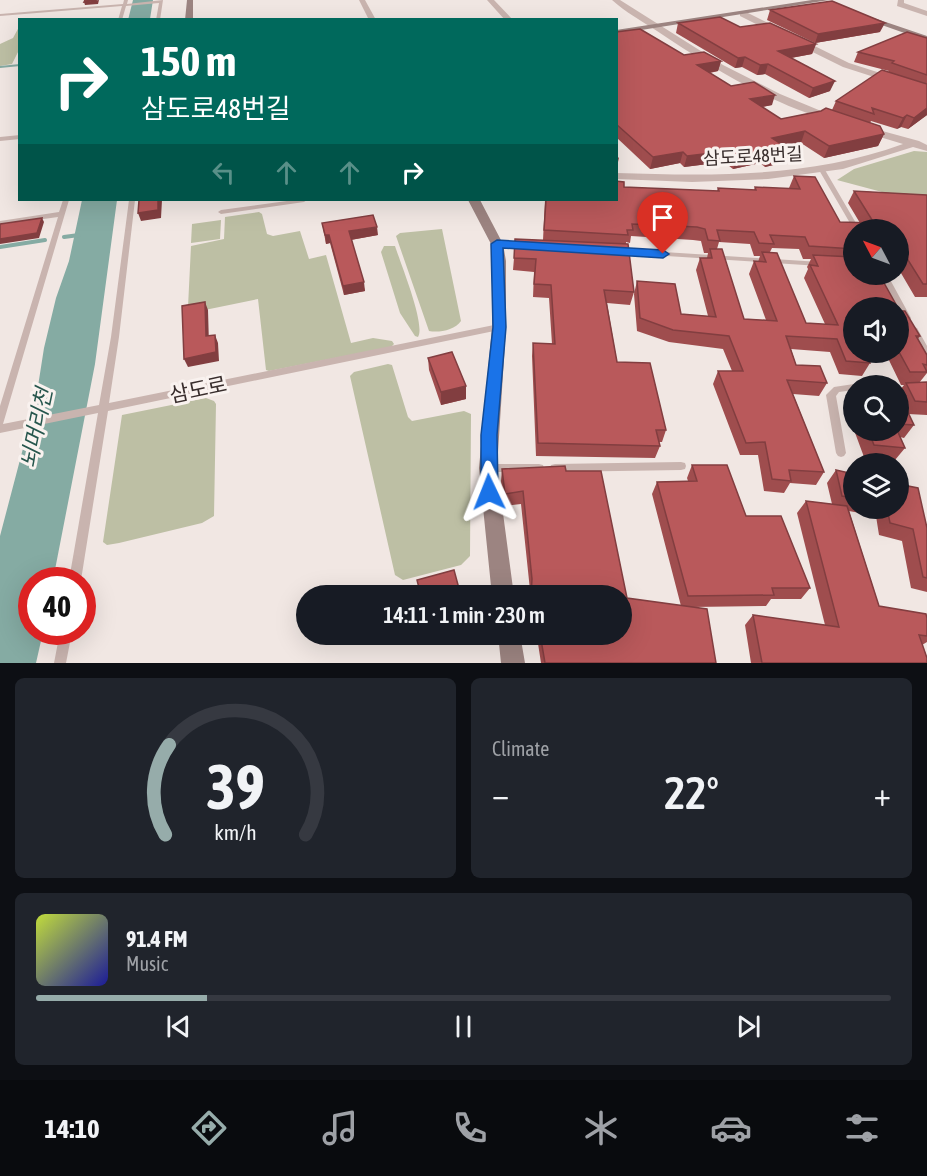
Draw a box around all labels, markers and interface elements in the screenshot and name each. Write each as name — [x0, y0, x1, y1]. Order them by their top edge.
text: 150 m — [141, 37, 236, 85]
icon: right — [42, 42, 120, 120]
text: 삼도로48번길 — [141, 93, 291, 124]
street label: 삼도로48번길 — [703, 143, 803, 169]
icon: left — [207, 156, 240, 189]
icon: ahead — [270, 156, 303, 189]
icon: ahead — [333, 156, 366, 189]
icon: right — [396, 156, 429, 189]
pin — [637, 192, 688, 254]
icon: arrive — [646, 201, 679, 234]
north arrow — [843, 219, 909, 285]
map controls — [843, 219, 909, 519]
button: sound — [843, 297, 909, 363]
street label: 삼도로 — [167, 371, 229, 407]
button: search — [843, 375, 909, 441]
water label: 뇌머리천 — [15, 383, 58, 470]
button: layers — [843, 453, 909, 519]
position arrow — [457, 460, 521, 524]
speed limit sign: 40 — [18, 567, 96, 645]
text: 14:11 · 1 min · 230 m — [383, 602, 545, 628]
text: Climate — [492, 737, 549, 760]
text: 39 — [206, 751, 265, 822]
text: 22° — [664, 767, 719, 819]
text: − — [492, 775, 509, 813]
text: + — [874, 775, 891, 813]
text: km/h — [214, 820, 257, 845]
text: 91.4 FM — [126, 926, 188, 952]
text: Music — [126, 952, 168, 975]
icon: previous — [162, 1010, 195, 1043]
icon: pause — [447, 1010, 480, 1043]
icon: next — [732, 1010, 765, 1043]
icon: directions — [188, 1107, 230, 1149]
icon: music — [319, 1107, 361, 1149]
icon: phone — [449, 1107, 491, 1149]
icon: climate — [580, 1107, 622, 1149]
icon: car — [710, 1107, 752, 1149]
icon: filters — [841, 1107, 883, 1149]
text: 14:10 — [44, 1113, 100, 1144]

